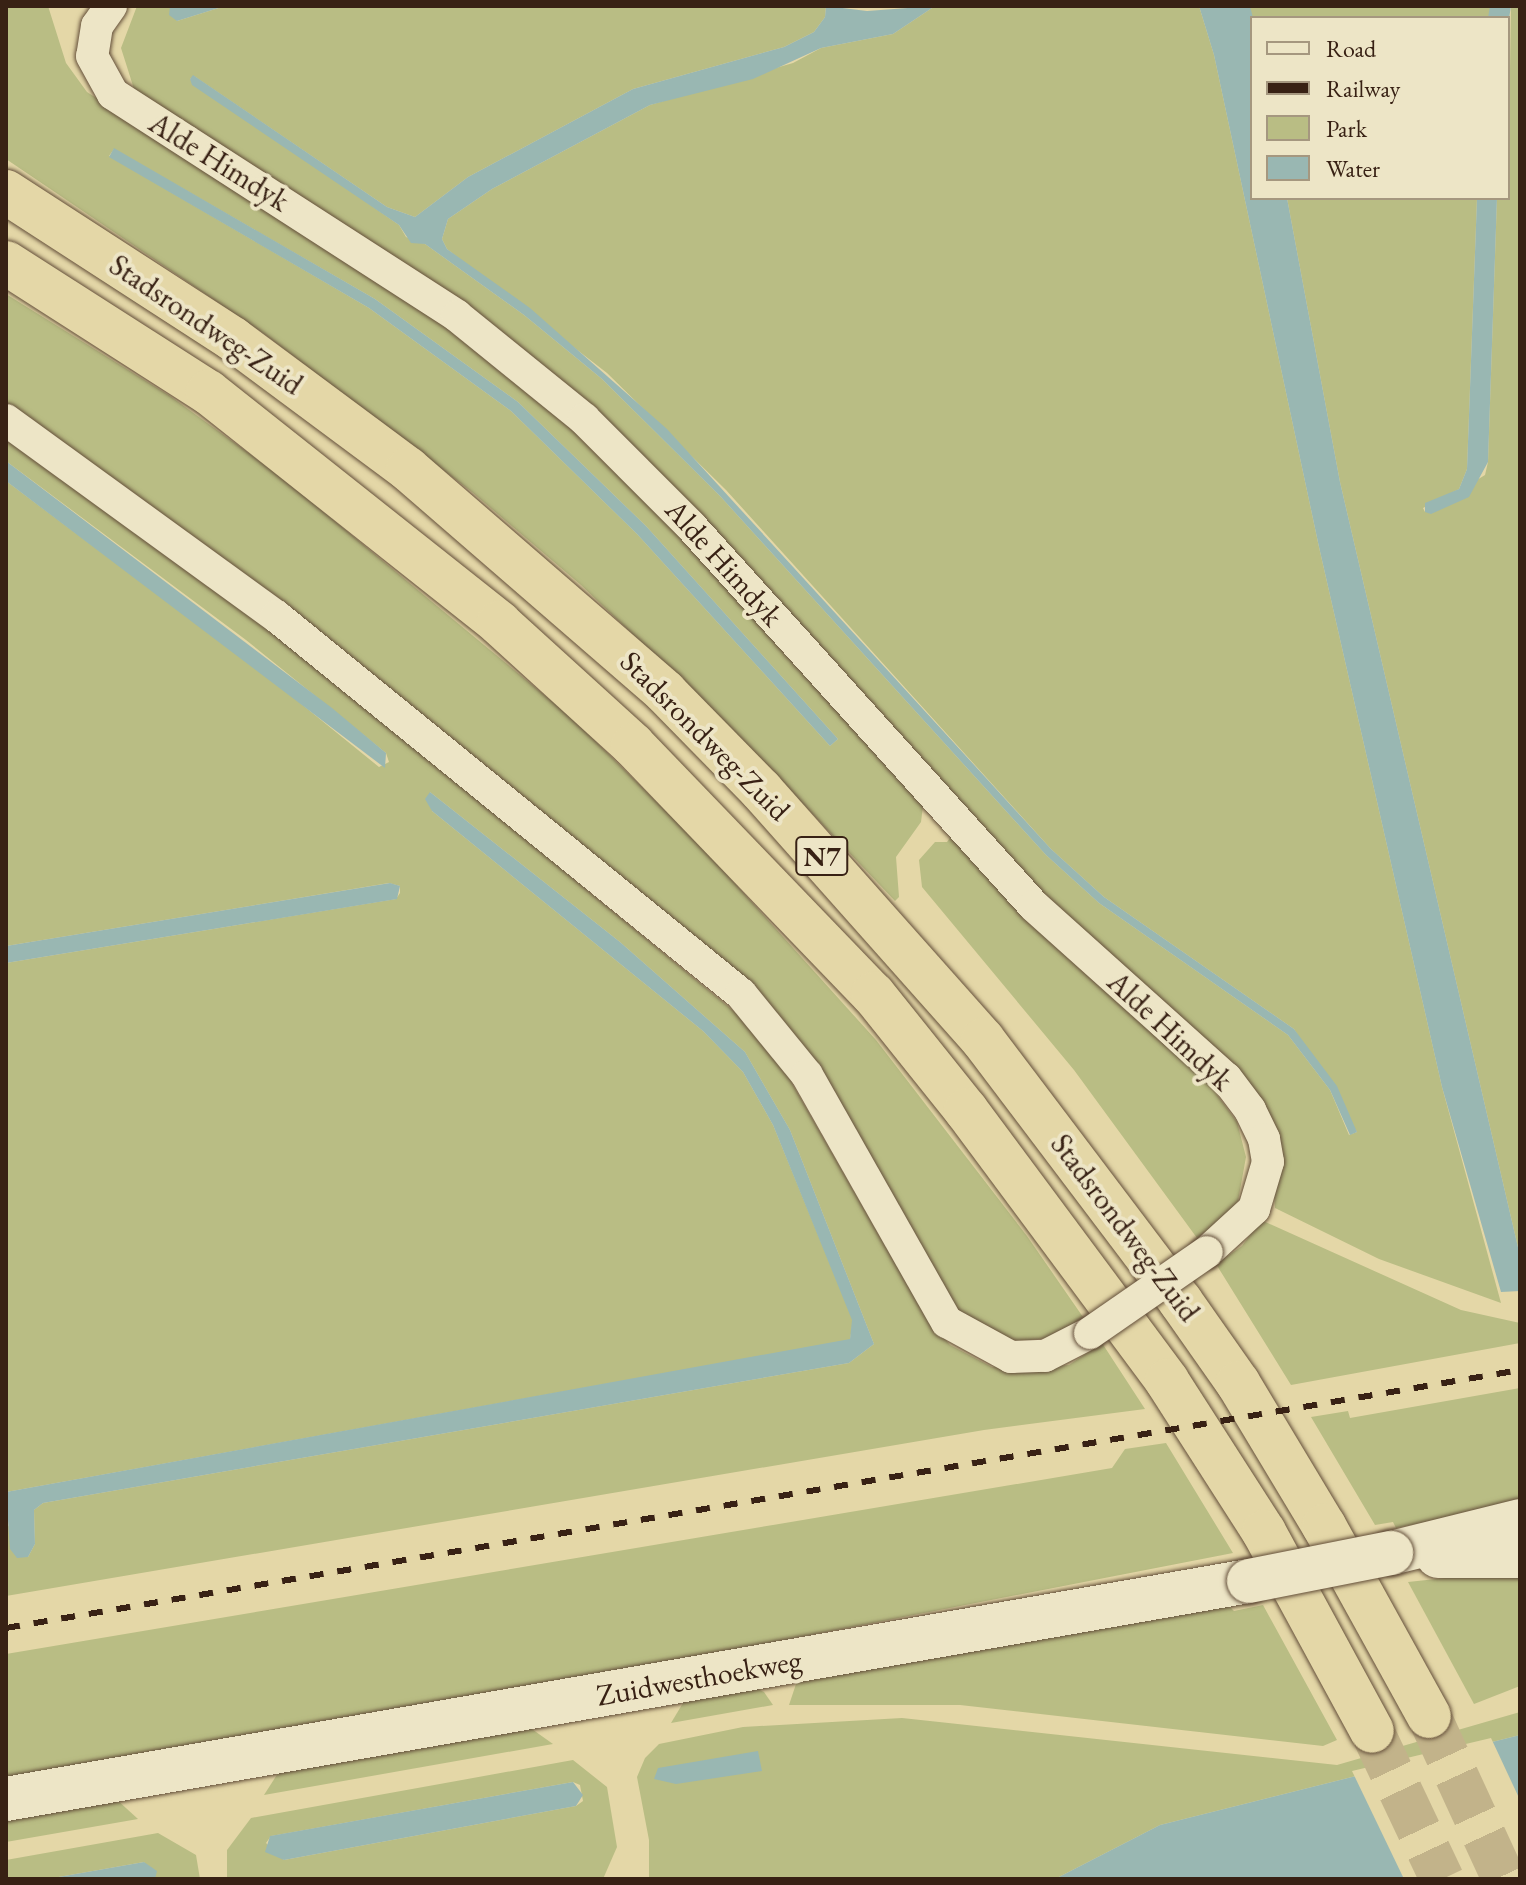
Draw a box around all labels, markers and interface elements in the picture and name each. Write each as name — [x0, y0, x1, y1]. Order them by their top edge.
legend — [1250, 16, 1510, 200]
text: Road — [1326, 33, 1376, 64]
text: Railway — [1326, 73, 1400, 104]
street label: Alde Himdyk — [142, 105, 296, 219]
text: Park — [1326, 113, 1367, 144]
text: Water — [1326, 153, 1380, 184]
street label: Stadsrondweg-Zuid — [103, 247, 309, 403]
street label: Alde Himdyk — [658, 492, 790, 634]
street label: Stadsrondweg-Zuid — [613, 644, 797, 828]
road number: N7 — [794, 832, 850, 880]
street label: Alde Himdyk — [1100, 964, 1240, 1098]
street label: Stadsrondweg-Zuid — [1043, 1127, 1207, 1329]
street label: Zuidwesthoekweg — [594, 1642, 804, 1714]

